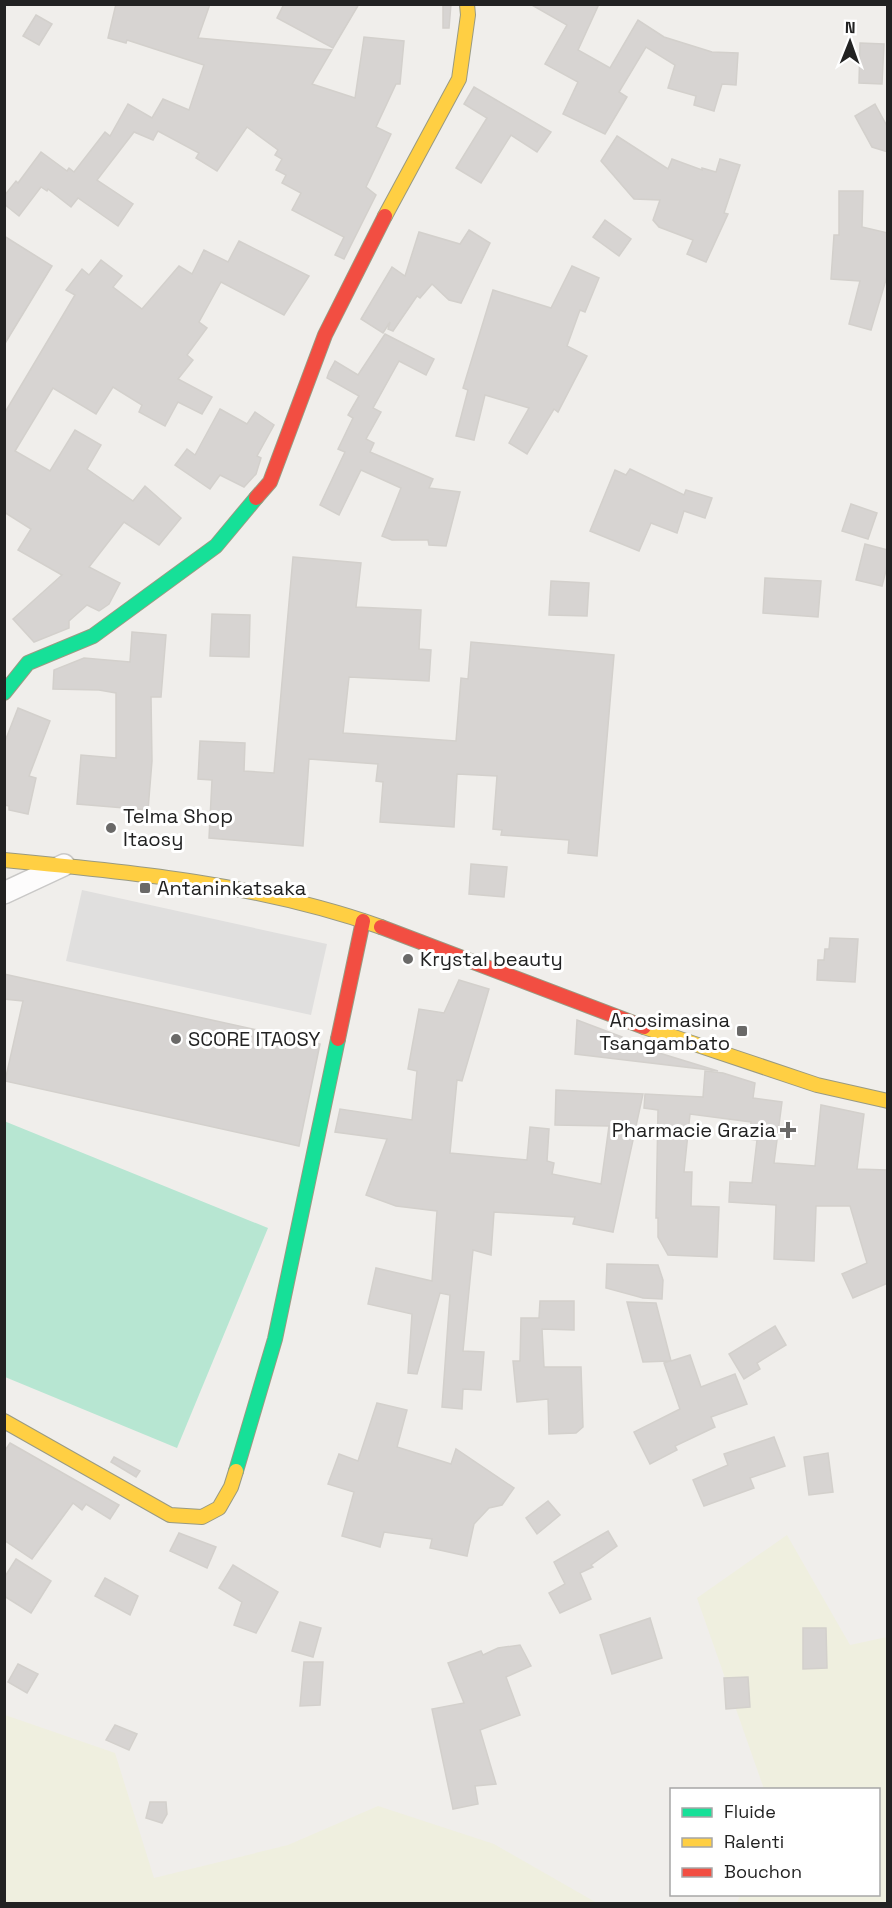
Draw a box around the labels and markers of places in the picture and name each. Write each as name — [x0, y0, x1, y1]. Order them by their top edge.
place label: Telma Shop Itaosy — [123, 803, 233, 852]
marker: Telma Shop Itaosy — [104, 821, 118, 835]
place label: Antaninkatsaka — [157, 875, 306, 901]
marker: Antaninkatsaka — [138, 881, 152, 895]
place label: Krystal beauty — [420, 946, 563, 972]
marker: Krystal beauty — [401, 952, 415, 966]
place label: Anosimasina Tsangambato — [599, 1007, 730, 1056]
marker: Anosimasina Tsangambato — [735, 1024, 749, 1038]
place label: SCORE ITAOSY — [188, 1026, 320, 1052]
marker: SCORE ITAOSY — [169, 1032, 183, 1046]
place label: Pharmacie Grazia — [612, 1117, 776, 1143]
marker: Pharmacie Grazia — [781, 1123, 795, 1137]

